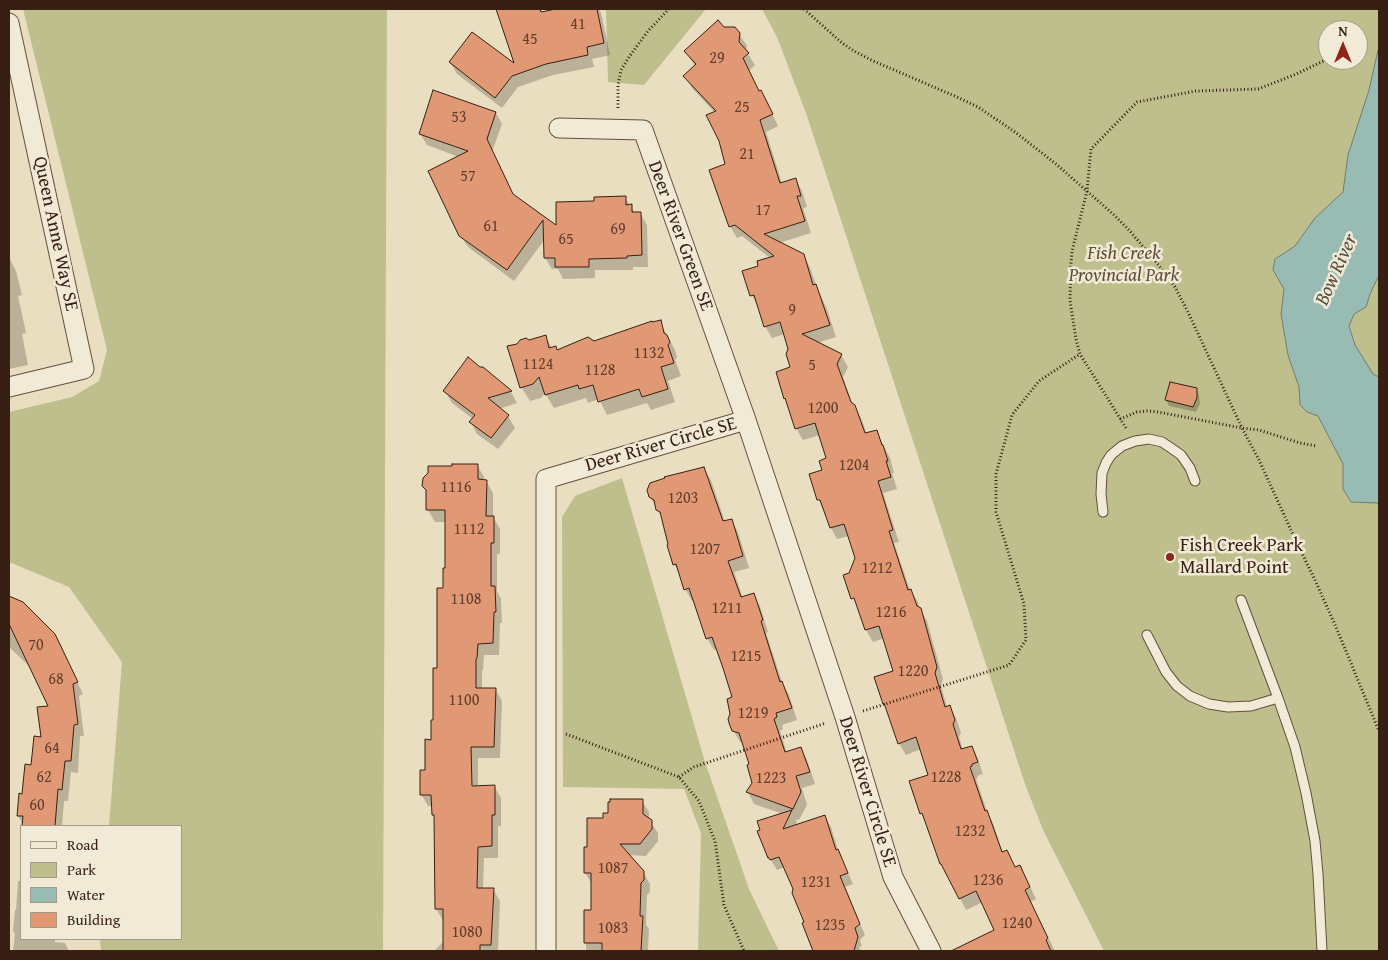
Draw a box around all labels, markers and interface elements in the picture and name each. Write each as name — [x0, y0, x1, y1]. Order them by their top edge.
house number: 41 — [570, 15, 586, 35]
north arrow — [1318, 20, 1368, 70]
text: N — [1338, 21, 1348, 41]
house number: 45 — [522, 30, 538, 50]
house number: 29 — [709, 49, 725, 69]
house number: 25 — [734, 98, 750, 118]
house number: 53 — [451, 108, 467, 128]
house number: 21 — [739, 145, 755, 165]
street label: Queen Anne Way SE — [27, 155, 83, 313]
street label: Deer River Green SE — [642, 158, 718, 314]
house number: 57 — [460, 167, 476, 187]
house number: 17 — [755, 201, 771, 221]
house number: 61 — [483, 217, 499, 237]
house number: 69 — [610, 220, 626, 240]
house number: 65 — [558, 230, 574, 250]
water label: Bow River — [1311, 231, 1363, 309]
park label: Fish Creek Provincial Park — [1069, 243, 1179, 287]
house number: 9 — [788, 301, 796, 321]
house number: 1132 — [634, 344, 664, 364]
house number: 1124 — [523, 355, 553, 375]
house number: 5 — [808, 356, 816, 376]
house number: 1128 — [585, 361, 615, 381]
house number: 1200 — [808, 399, 838, 419]
street label: Deer River Circle SE — [583, 413, 739, 477]
house number: 1204 — [839, 456, 869, 476]
house number: 1116 — [441, 478, 471, 498]
house number: 1203 — [668, 489, 698, 509]
house number: 1112 — [454, 520, 484, 540]
place label: Fish Creek Park Mallard Point — [1180, 535, 1303, 579]
house number: 1207 — [690, 540, 720, 560]
marker: Fish Creek Park Mallard Point — [1164, 551, 1176, 563]
house number: 1212 — [862, 559, 892, 579]
house number: 1108 — [451, 590, 481, 610]
house number: 1211 — [712, 599, 742, 619]
house number: 1216 — [876, 603, 906, 623]
house number: 70 — [28, 636, 44, 656]
house number: 1215 — [731, 647, 761, 667]
house number: 1220 — [898, 662, 928, 682]
house number: 68 — [48, 670, 64, 690]
house number: 1100 — [449, 691, 479, 711]
house number: 1219 — [738, 704, 768, 724]
street label: Deer River Circle SE — [833, 714, 901, 870]
house number: 64 — [44, 739, 60, 759]
house number: 62 — [36, 768, 52, 788]
house number: 1228 — [931, 768, 961, 788]
house number: 1223 — [756, 769, 786, 789]
house number: 60 — [29, 796, 45, 816]
house number: 1232 — [955, 822, 985, 842]
legend — [20, 825, 182, 940]
text: Road — [67, 834, 98, 855]
text: Park — [67, 859, 96, 880]
house number: 1087 — [598, 859, 628, 879]
house number: 1236 — [973, 871, 1003, 891]
house number: 1231 — [801, 873, 831, 893]
text: Water — [67, 884, 105, 905]
text: Building — [67, 909, 120, 930]
house number: 1240 — [1002, 914, 1032, 934]
house number: 1235 — [815, 916, 845, 936]
house number: 1083 — [598, 919, 628, 939]
house number: 1080 — [452, 923, 482, 943]

